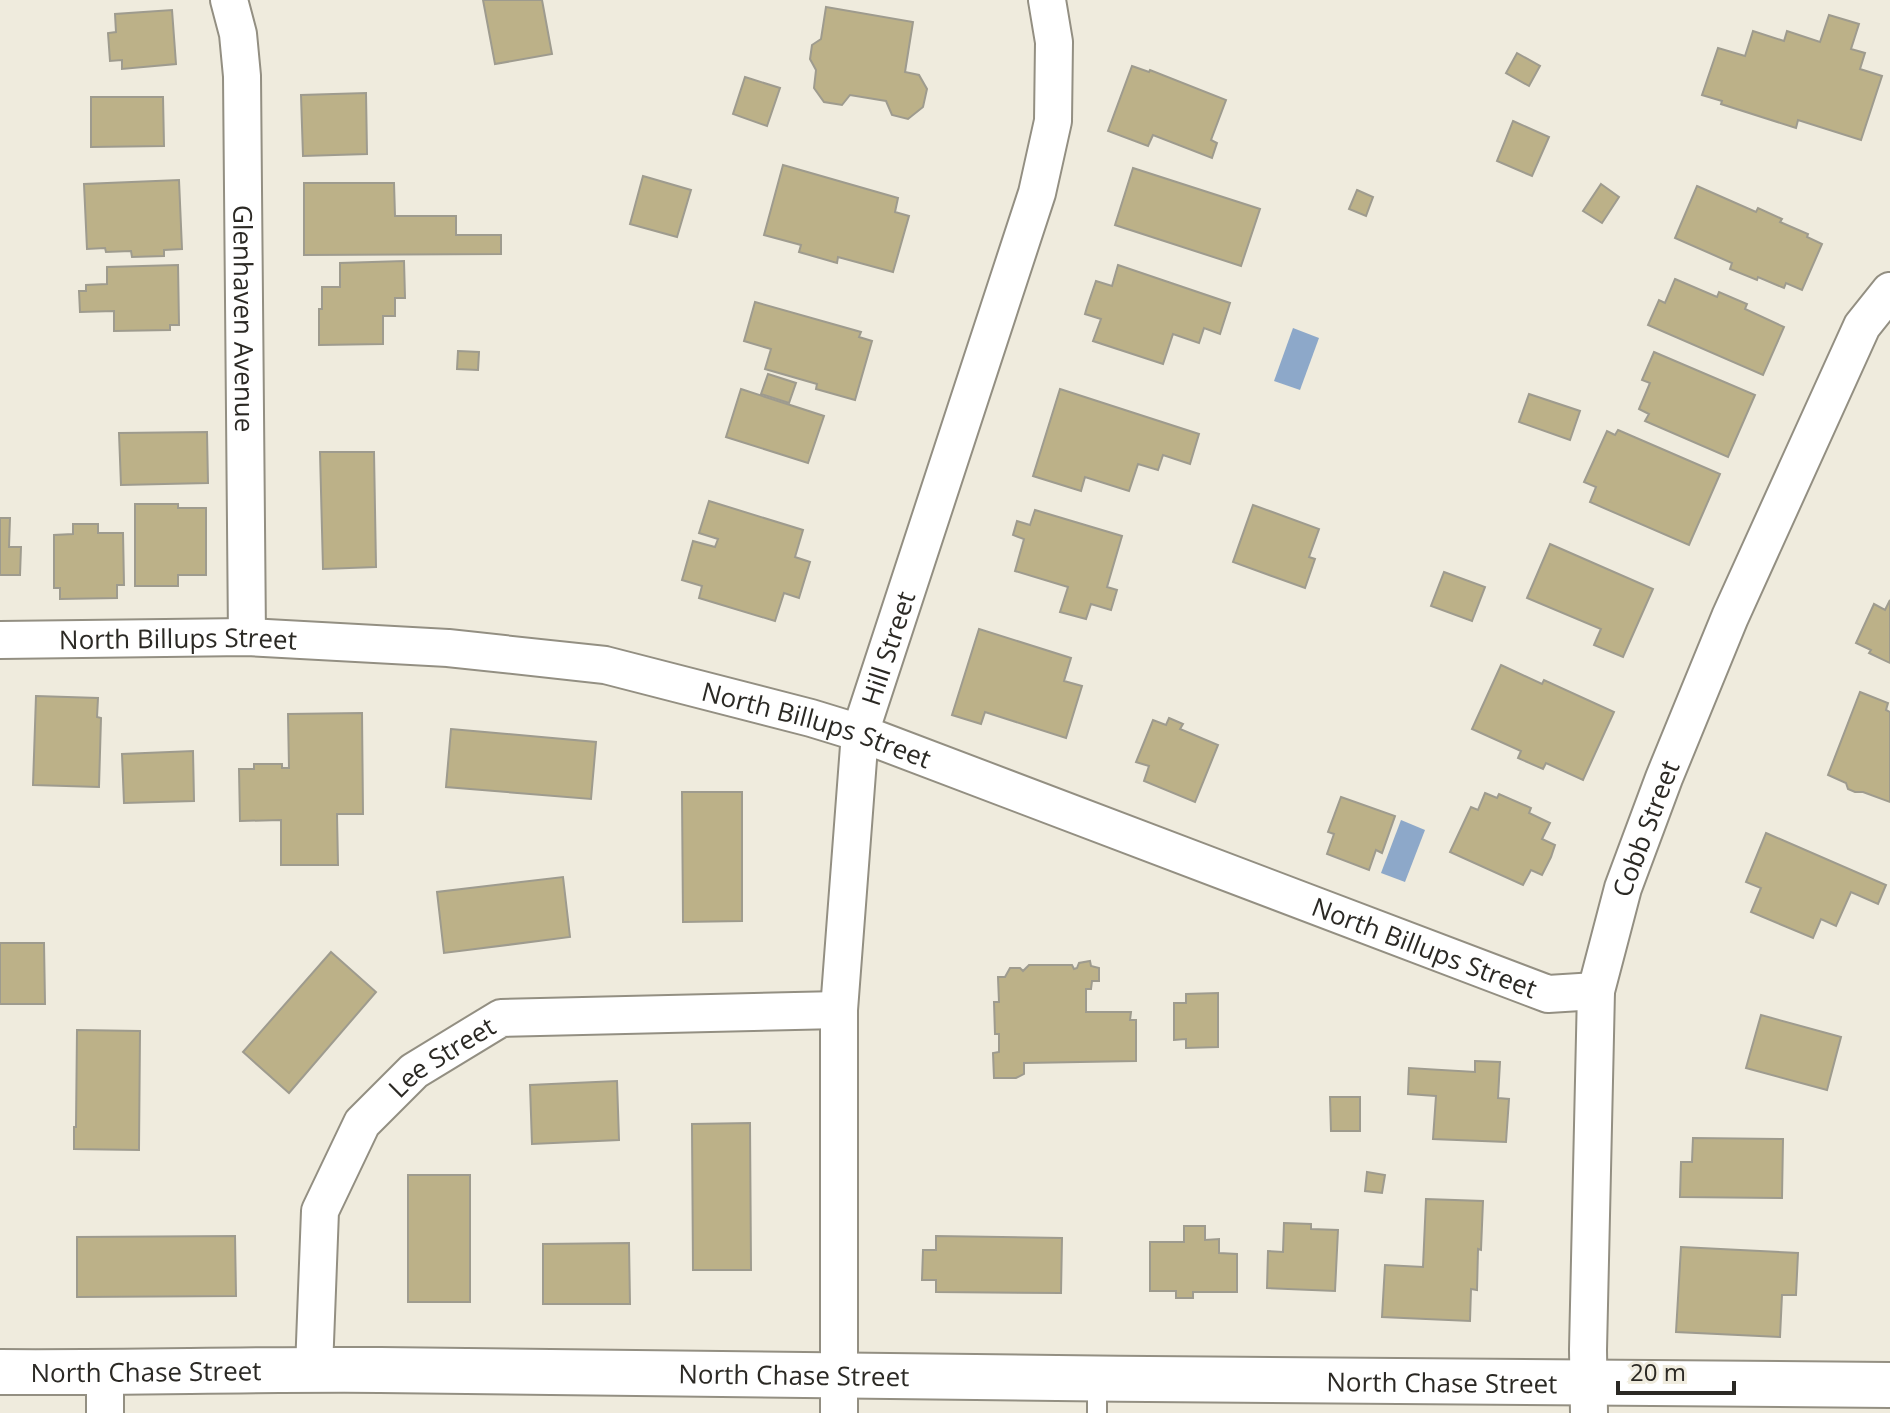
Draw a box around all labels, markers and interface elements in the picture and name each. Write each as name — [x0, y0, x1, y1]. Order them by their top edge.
street label: Glenhaven Avenue — [225, 205, 263, 432]
street label: Hill Street — [852, 586, 923, 710]
street label: North Billups Street — [59, 619, 298, 658]
street label: North Billups Street — [698, 673, 936, 776]
street label: Cobb Street — [1603, 755, 1687, 901]
street label: North Billups Street — [1307, 888, 1542, 1006]
street label: Lee Street — [380, 1008, 502, 1105]
scale bar — [1618, 1345, 1734, 1395]
street label: North Chase Street — [30, 1352, 262, 1390]
street label: North Chase Street — [678, 1355, 910, 1394]
text: 20 m — [1630, 1355, 1686, 1388]
street label: North Chase Street — [1326, 1363, 1558, 1401]

